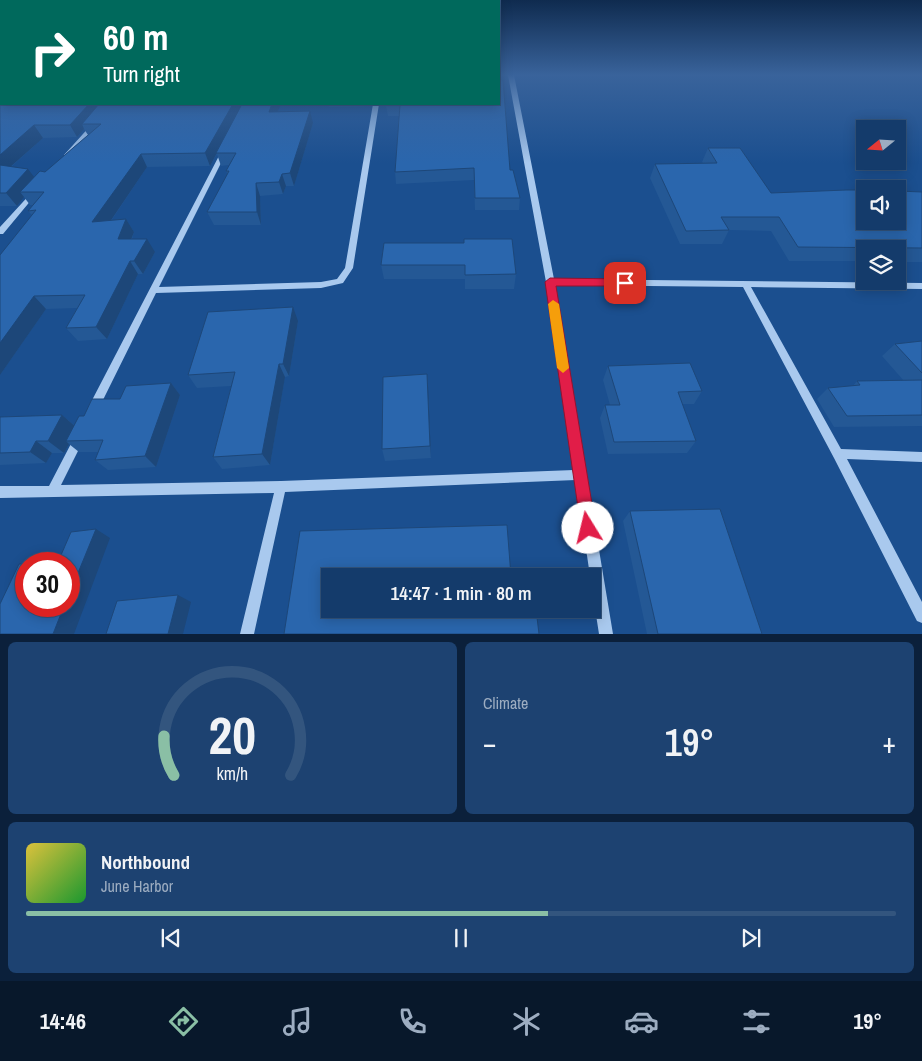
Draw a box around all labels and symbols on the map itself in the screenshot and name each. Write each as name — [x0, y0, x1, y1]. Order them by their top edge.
north arrow — [856, 120, 906, 170]
pin — [604, 262, 646, 304]
position arrow — [561, 501, 613, 553]
speed limit sign: 30 — [15, 552, 80, 617]

